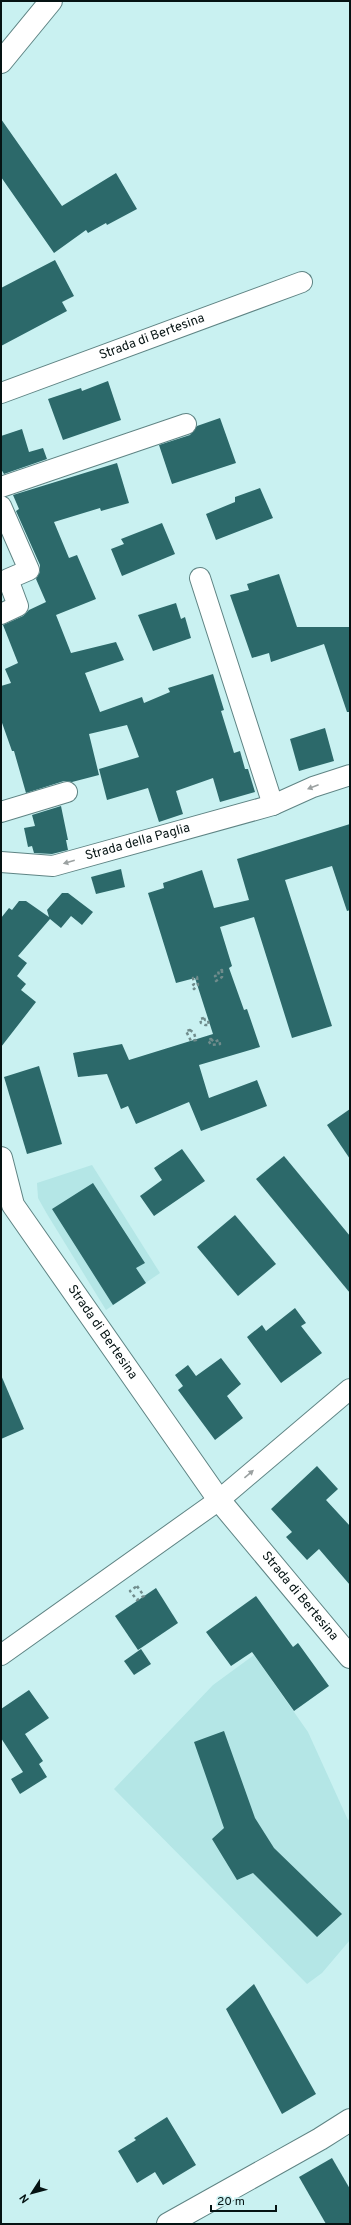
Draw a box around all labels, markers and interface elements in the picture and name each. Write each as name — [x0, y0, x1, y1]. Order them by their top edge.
street label: Strada di Bertesina — [97, 311, 207, 364]
one-way arrow — [306, 785, 318, 791]
street label: Strada della Paglia — [83, 820, 192, 865]
one-way arrow — [62, 859, 74, 865]
street label: Strada di Bertesina — [64, 1282, 140, 1383]
one-way arrow — [243, 1470, 254, 1479]
street label: Strada di Bertesina — [258, 1549, 341, 1644]
north arrow — [12, 2173, 52, 2213]
scale bar — [211, 2187, 276, 2213]
text: N — [17, 2191, 33, 2206]
text: 20 m — [217, 2194, 245, 2210]

